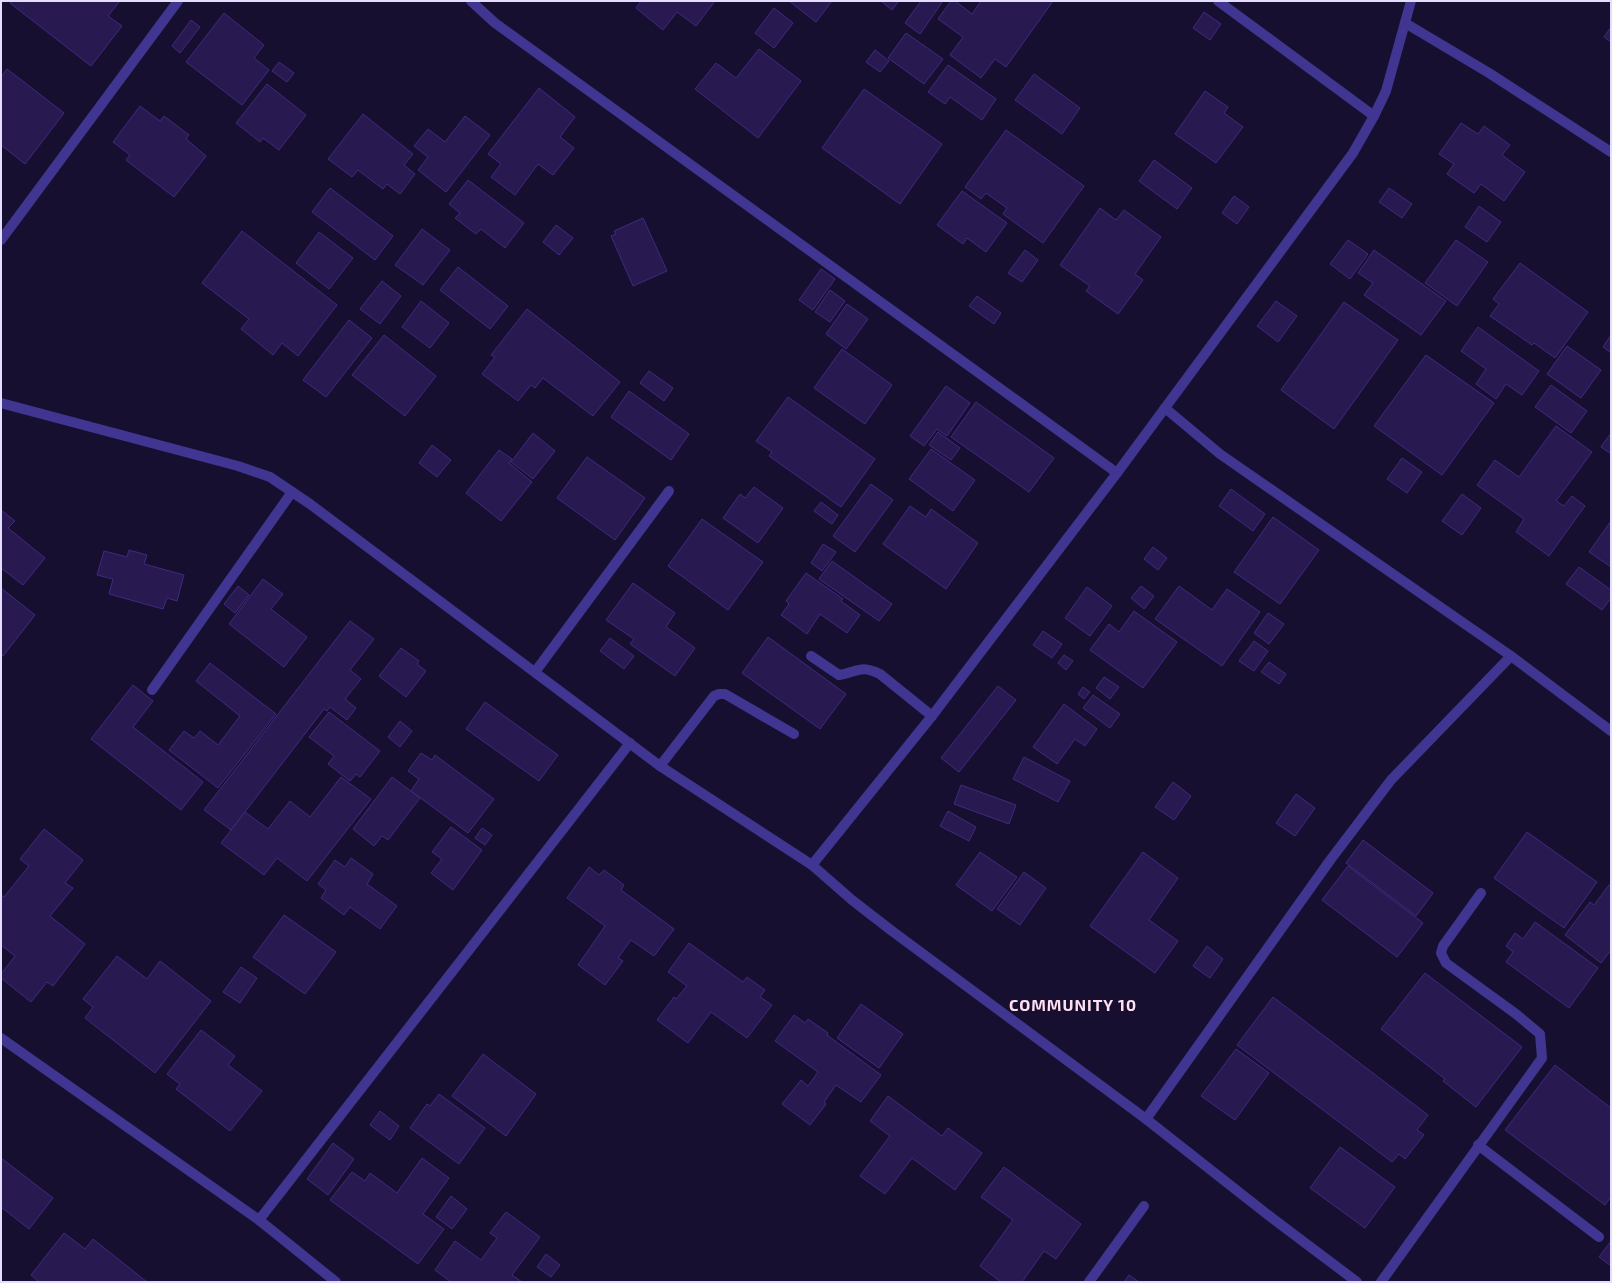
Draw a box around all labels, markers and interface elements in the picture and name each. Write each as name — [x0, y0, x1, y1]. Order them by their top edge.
district label: COMMUNITY 10 — [1009, 995, 1137, 1014]

